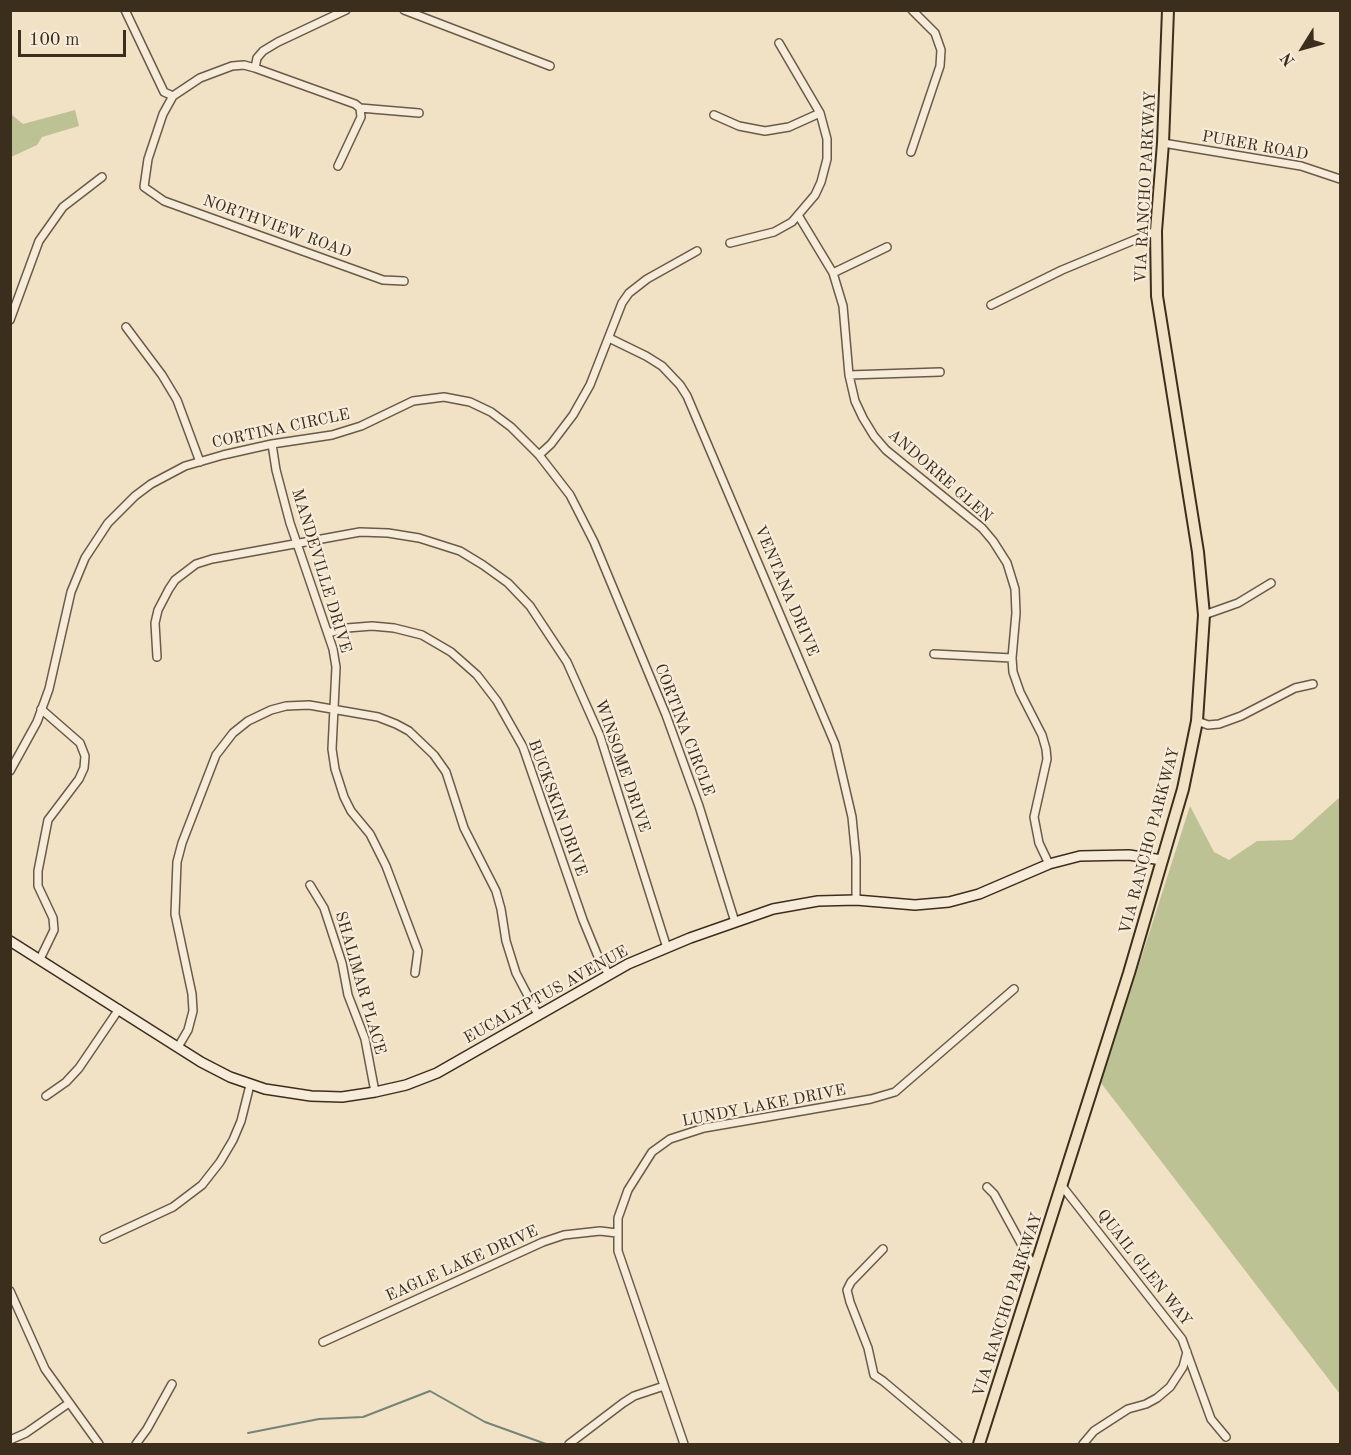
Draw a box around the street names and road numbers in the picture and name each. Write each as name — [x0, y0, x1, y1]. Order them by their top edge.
street label: VIA RANCHO PARKWAY — [1131, 90, 1161, 284]
street label: PURER ROAD — [1200, 127, 1310, 165]
street label: NORTHVIEW ROAD — [200, 191, 354, 263]
street label: CORTINA CIRCLE — [210, 405, 352, 453]
street label: ANDORRE GLEN — [884, 425, 996, 527]
street label: MANDEVILLE DRIVE — [287, 487, 355, 655]
street label: VENTANA DRIVE — [750, 523, 822, 659]
street label: CORTINA CIRCLE — [650, 661, 718, 799]
street label: WINSOME DRIVE — [590, 697, 654, 835]
street label: BUCKSKIN DRIVE — [523, 737, 591, 879]
street label: VIA RANCHO PARKWAY — [1116, 745, 1184, 937]
street label: SHALIMAR PLACE — [330, 909, 390, 1057]
street label: EUCALYPTUS AVENUE — [461, 942, 631, 1048]
street label: LUNDY LAKE DRIVE — [680, 1081, 848, 1131]
street label: QUAIL GLEN WAY — [1093, 1206, 1195, 1330]
street label: VIA RANCHO PARKWAY — [969, 1210, 1047, 1400]
street label: EAGLE LAKE DRIVE — [383, 1222, 541, 1306]

